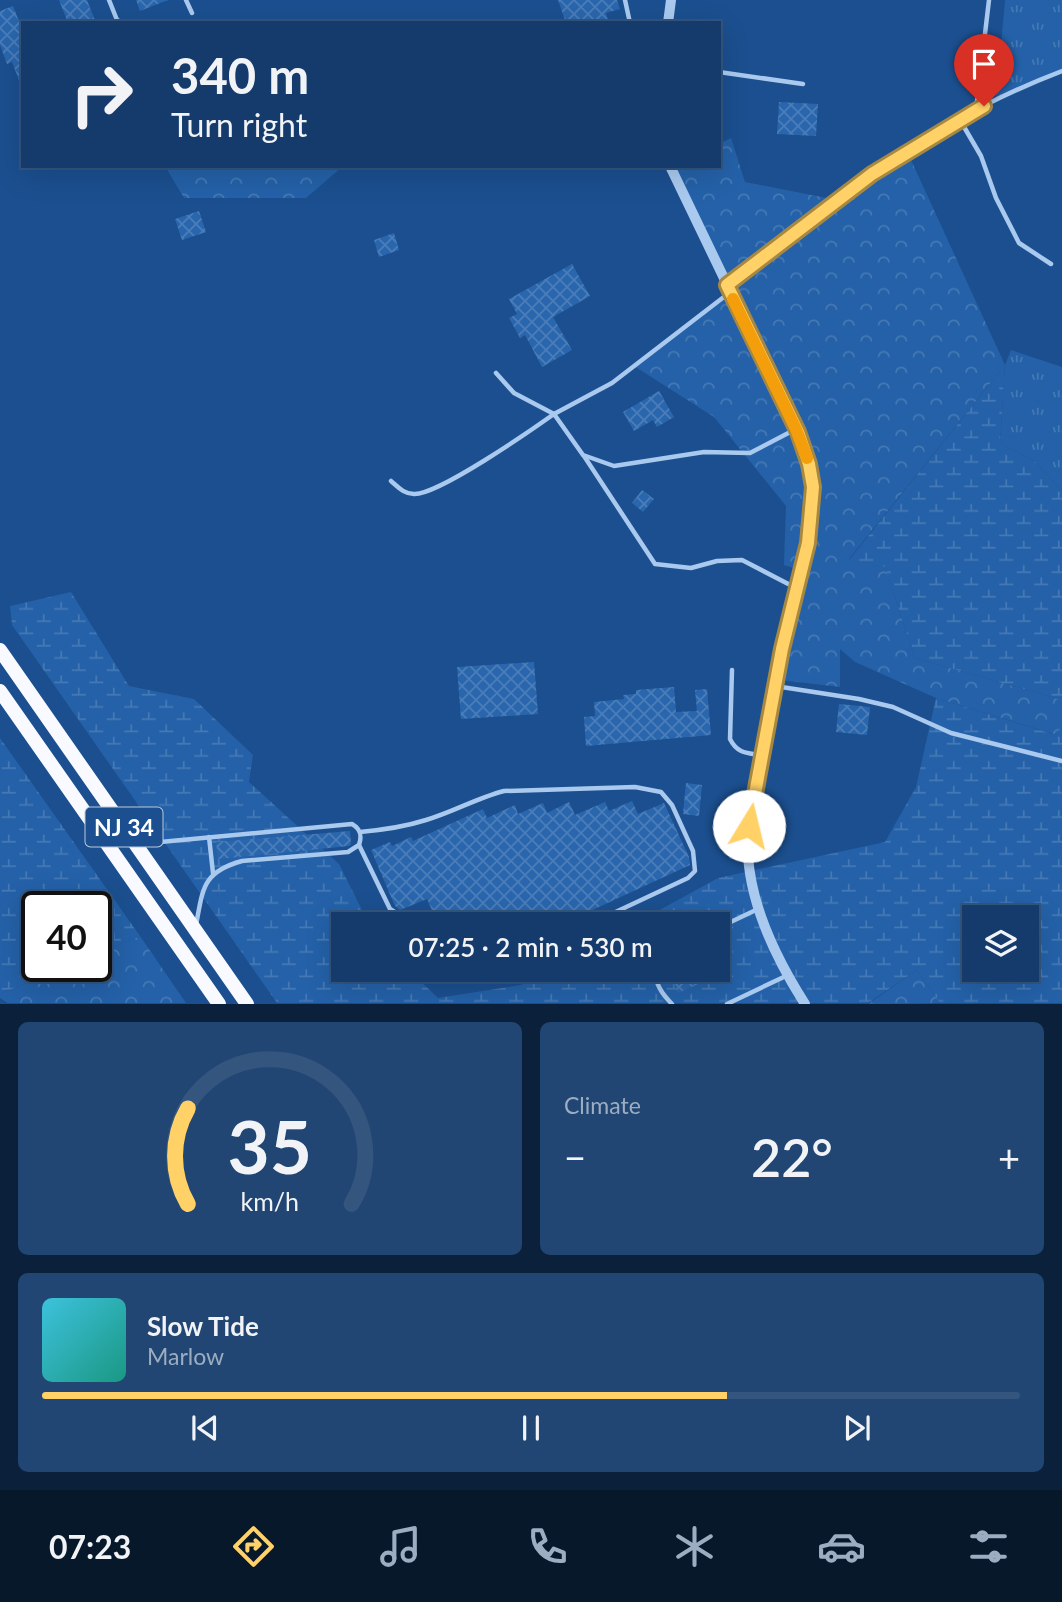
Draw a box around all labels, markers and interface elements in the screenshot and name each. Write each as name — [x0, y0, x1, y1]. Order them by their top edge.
pin — [954, 34, 1014, 106]
icon: arrive — [965, 45, 1003, 83]
text: 340 m — [171, 46, 309, 104]
icon: right — [56, 49, 147, 140]
text: Turn right — [171, 105, 307, 144]
position arrow — [712, 789, 786, 863]
road number: NJ 34 — [86, 807, 162, 846]
speed limit sign: 40 — [21, 891, 112, 982]
map controls — [962, 905, 1039, 982]
button: layers — [962, 905, 1039, 982]
text: 07:25 · 2 min · 530 m — [408, 931, 653, 963]
text: Climate — [564, 1091, 641, 1119]
text: 35 — [228, 1103, 312, 1191]
text: 22° — [751, 1126, 833, 1188]
text: − — [564, 1134, 586, 1180]
text: + — [998, 1134, 1020, 1180]
text: km/h — [241, 1186, 299, 1216]
text: Slow Tide — [147, 1310, 259, 1342]
text: Marlow — [147, 1342, 224, 1370]
icon: previous — [186, 1409, 224, 1447]
icon: pause — [512, 1409, 550, 1447]
icon: next — [838, 1409, 876, 1447]
icon: directions — [229, 1522, 278, 1571]
icon: music — [376, 1522, 425, 1571]
icon: phone — [523, 1522, 572, 1571]
icon: climate — [670, 1522, 719, 1571]
icon: car — [817, 1522, 866, 1571]
icon: filters — [964, 1522, 1013, 1571]
text: 07:23 — [49, 1527, 131, 1566]

